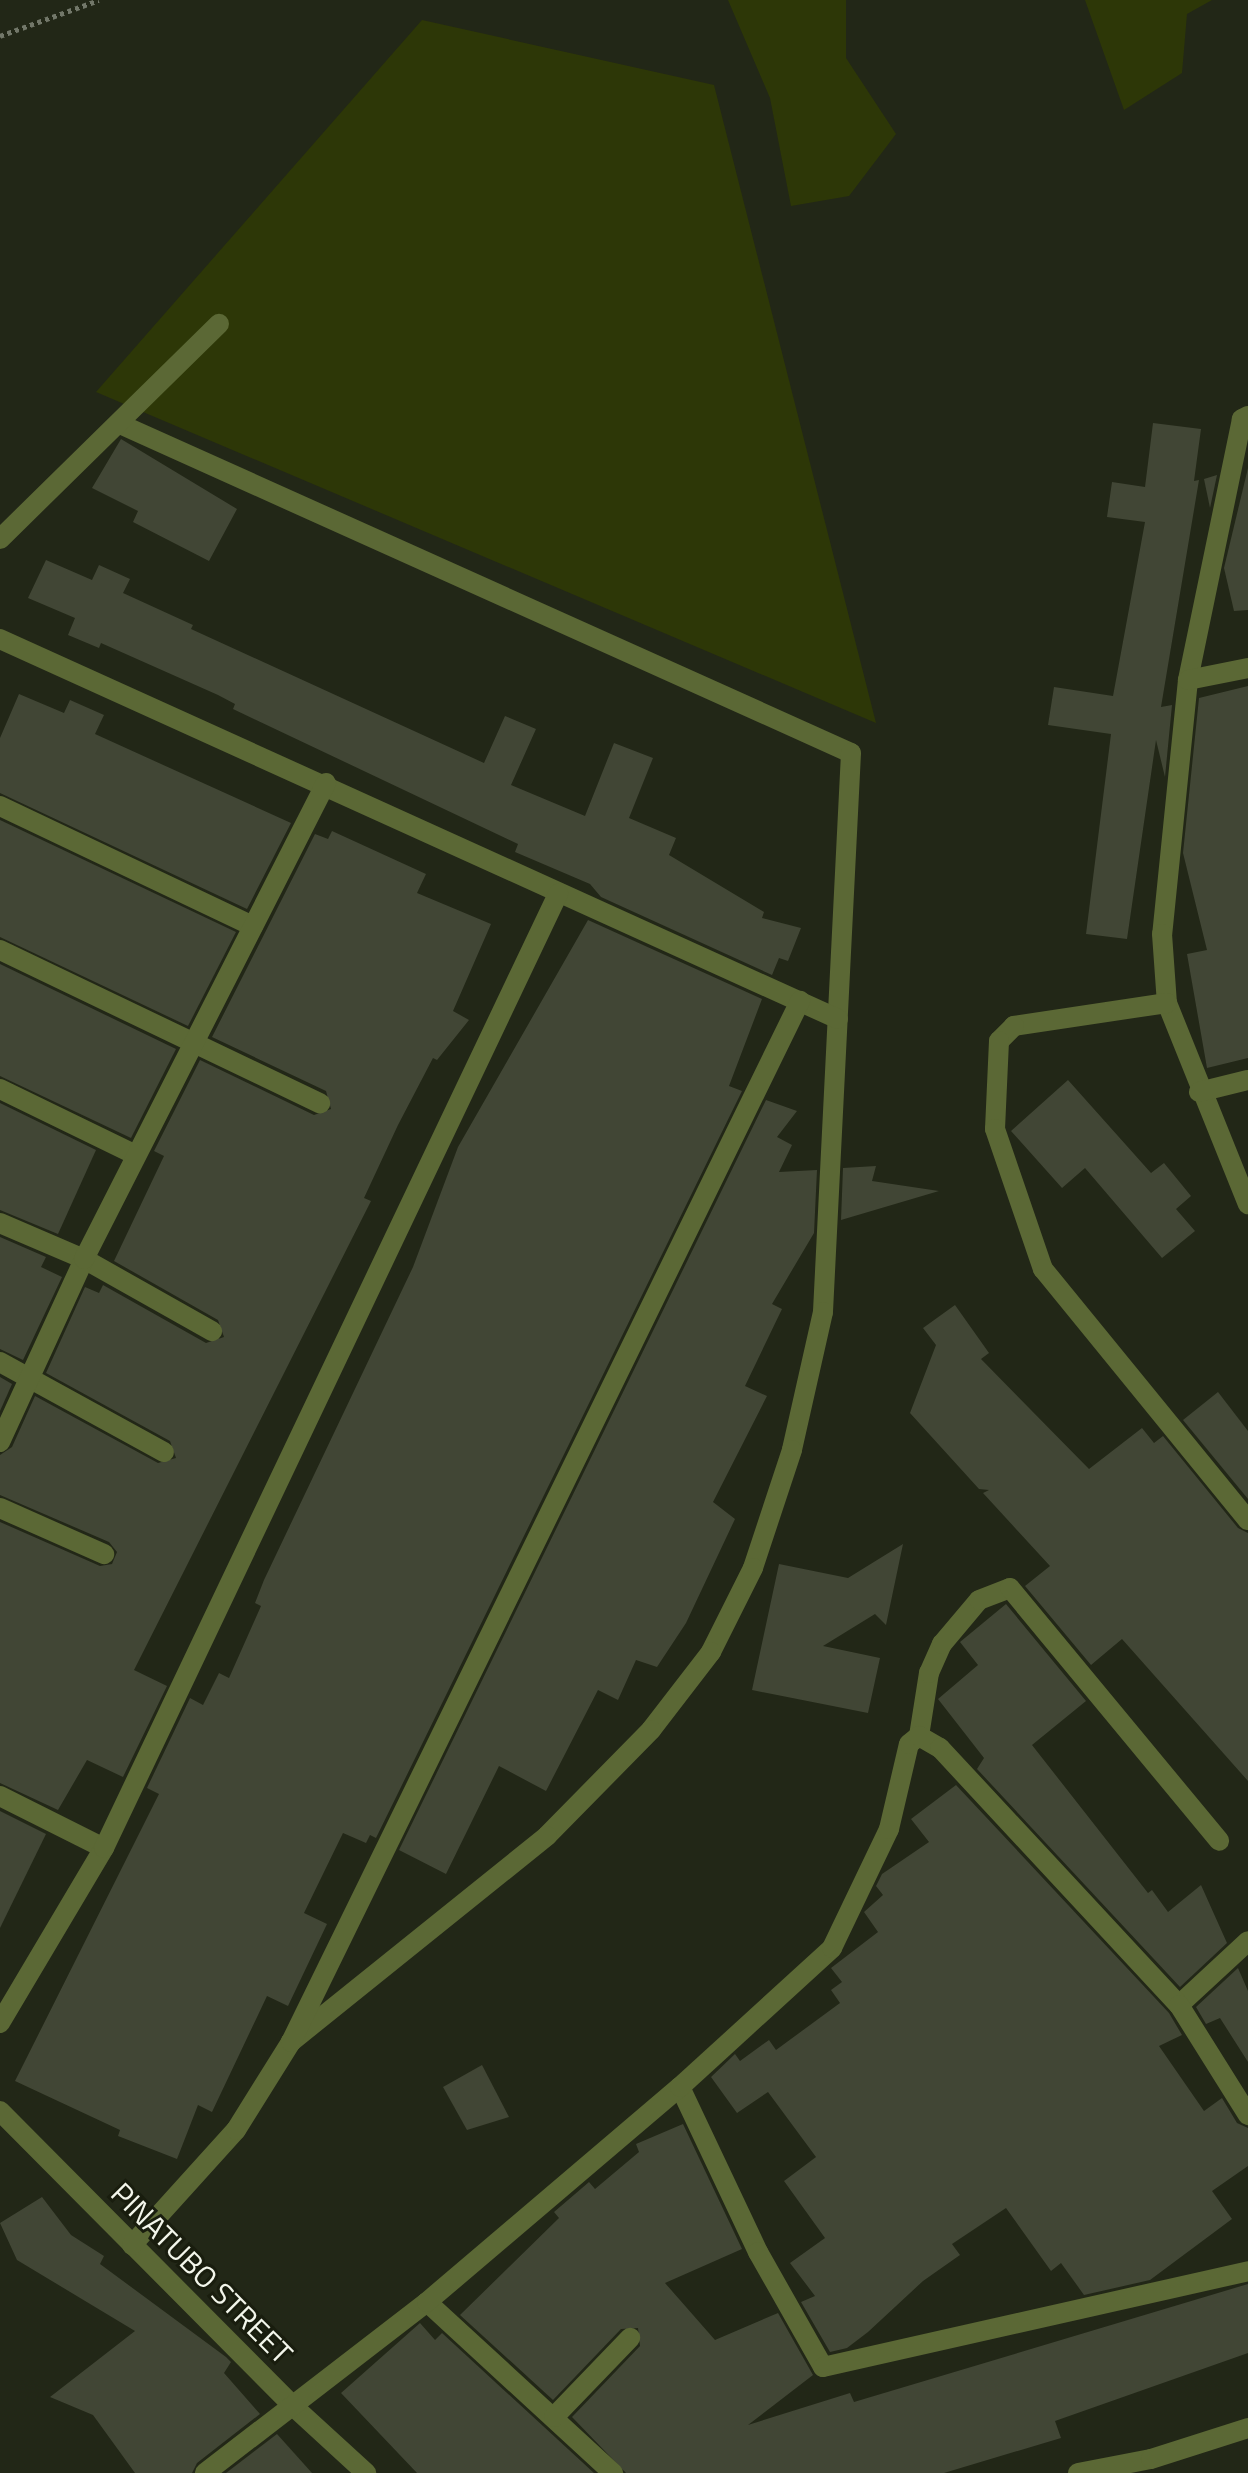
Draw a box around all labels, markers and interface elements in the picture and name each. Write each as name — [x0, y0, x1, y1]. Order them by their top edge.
street label: PINATUBO STREET — [104, 2175, 300, 2371]

